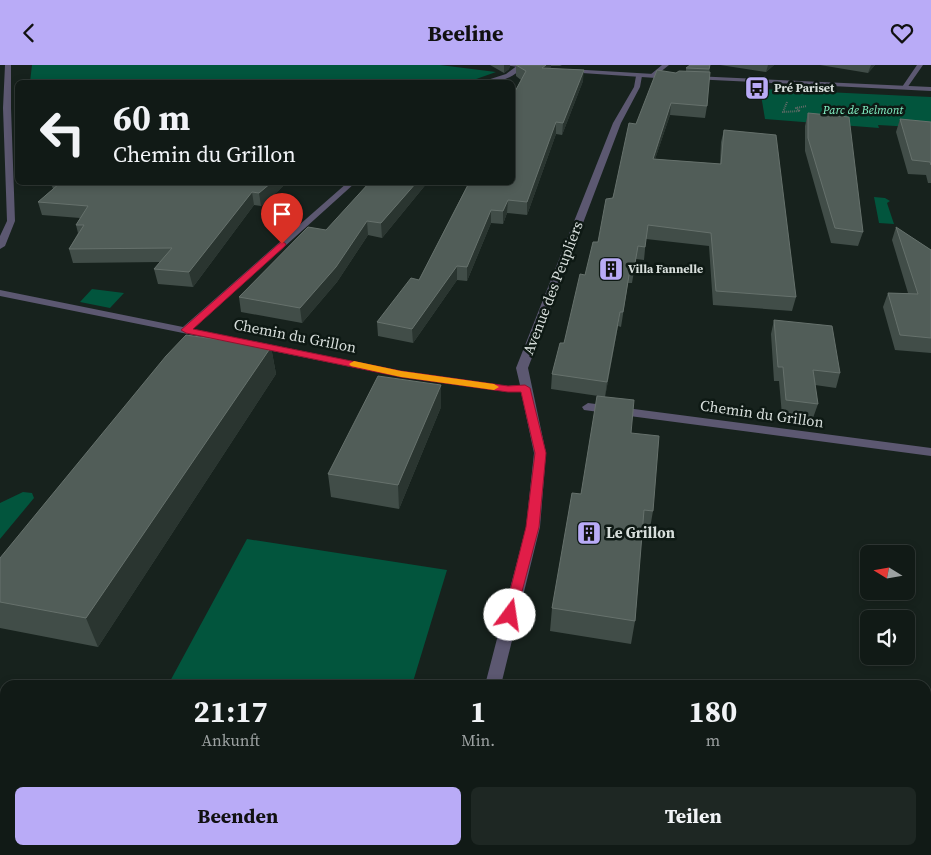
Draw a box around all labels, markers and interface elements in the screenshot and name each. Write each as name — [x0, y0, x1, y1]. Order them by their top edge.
text: Beeline — [427, 18, 504, 48]
icon: back — [15, 19, 43, 47]
icon: heart — [888, 19, 916, 47]
bus stop icon: Pré Pariset — [744, 75, 770, 101]
place label: Pré Pariset — [774, 80, 835, 96]
text: 60 m — [113, 94, 190, 142]
icon: left — [30, 100, 95, 165]
park label: Parc de Belmont — [822, 102, 904, 118]
text: Chemin du Grillon — [113, 139, 296, 169]
pin — [261, 193, 303, 244]
icon: arrive — [268, 200, 296, 228]
street label: Avenue des Peupliers — [517, 218, 588, 358]
building icon: Villa Fannelle — [598, 256, 624, 282]
place label: Villa Fannelle — [628, 261, 703, 277]
street label: Chemin du Grillon — [232, 313, 358, 358]
street label: Chemin du Grillon — [699, 394, 825, 433]
building icon: Le Grillon — [576, 520, 602, 546]
place label: Le Grillon — [606, 522, 675, 543]
north arrow — [860, 545, 915, 600]
map controls — [860, 545, 915, 665]
position arrow — [483, 588, 535, 640]
button: sound — [860, 610, 915, 665]
text: 21:17 — [194, 691, 268, 732]
text: 1 — [470, 691, 486, 732]
text: 180 — [689, 691, 737, 732]
text: Ankunft — [201, 729, 260, 751]
text: Min. — [461, 729, 495, 751]
text: m — [706, 729, 720, 751]
button: Beenden — [15, 787, 461, 845]
button: Teilen — [471, 787, 916, 845]

